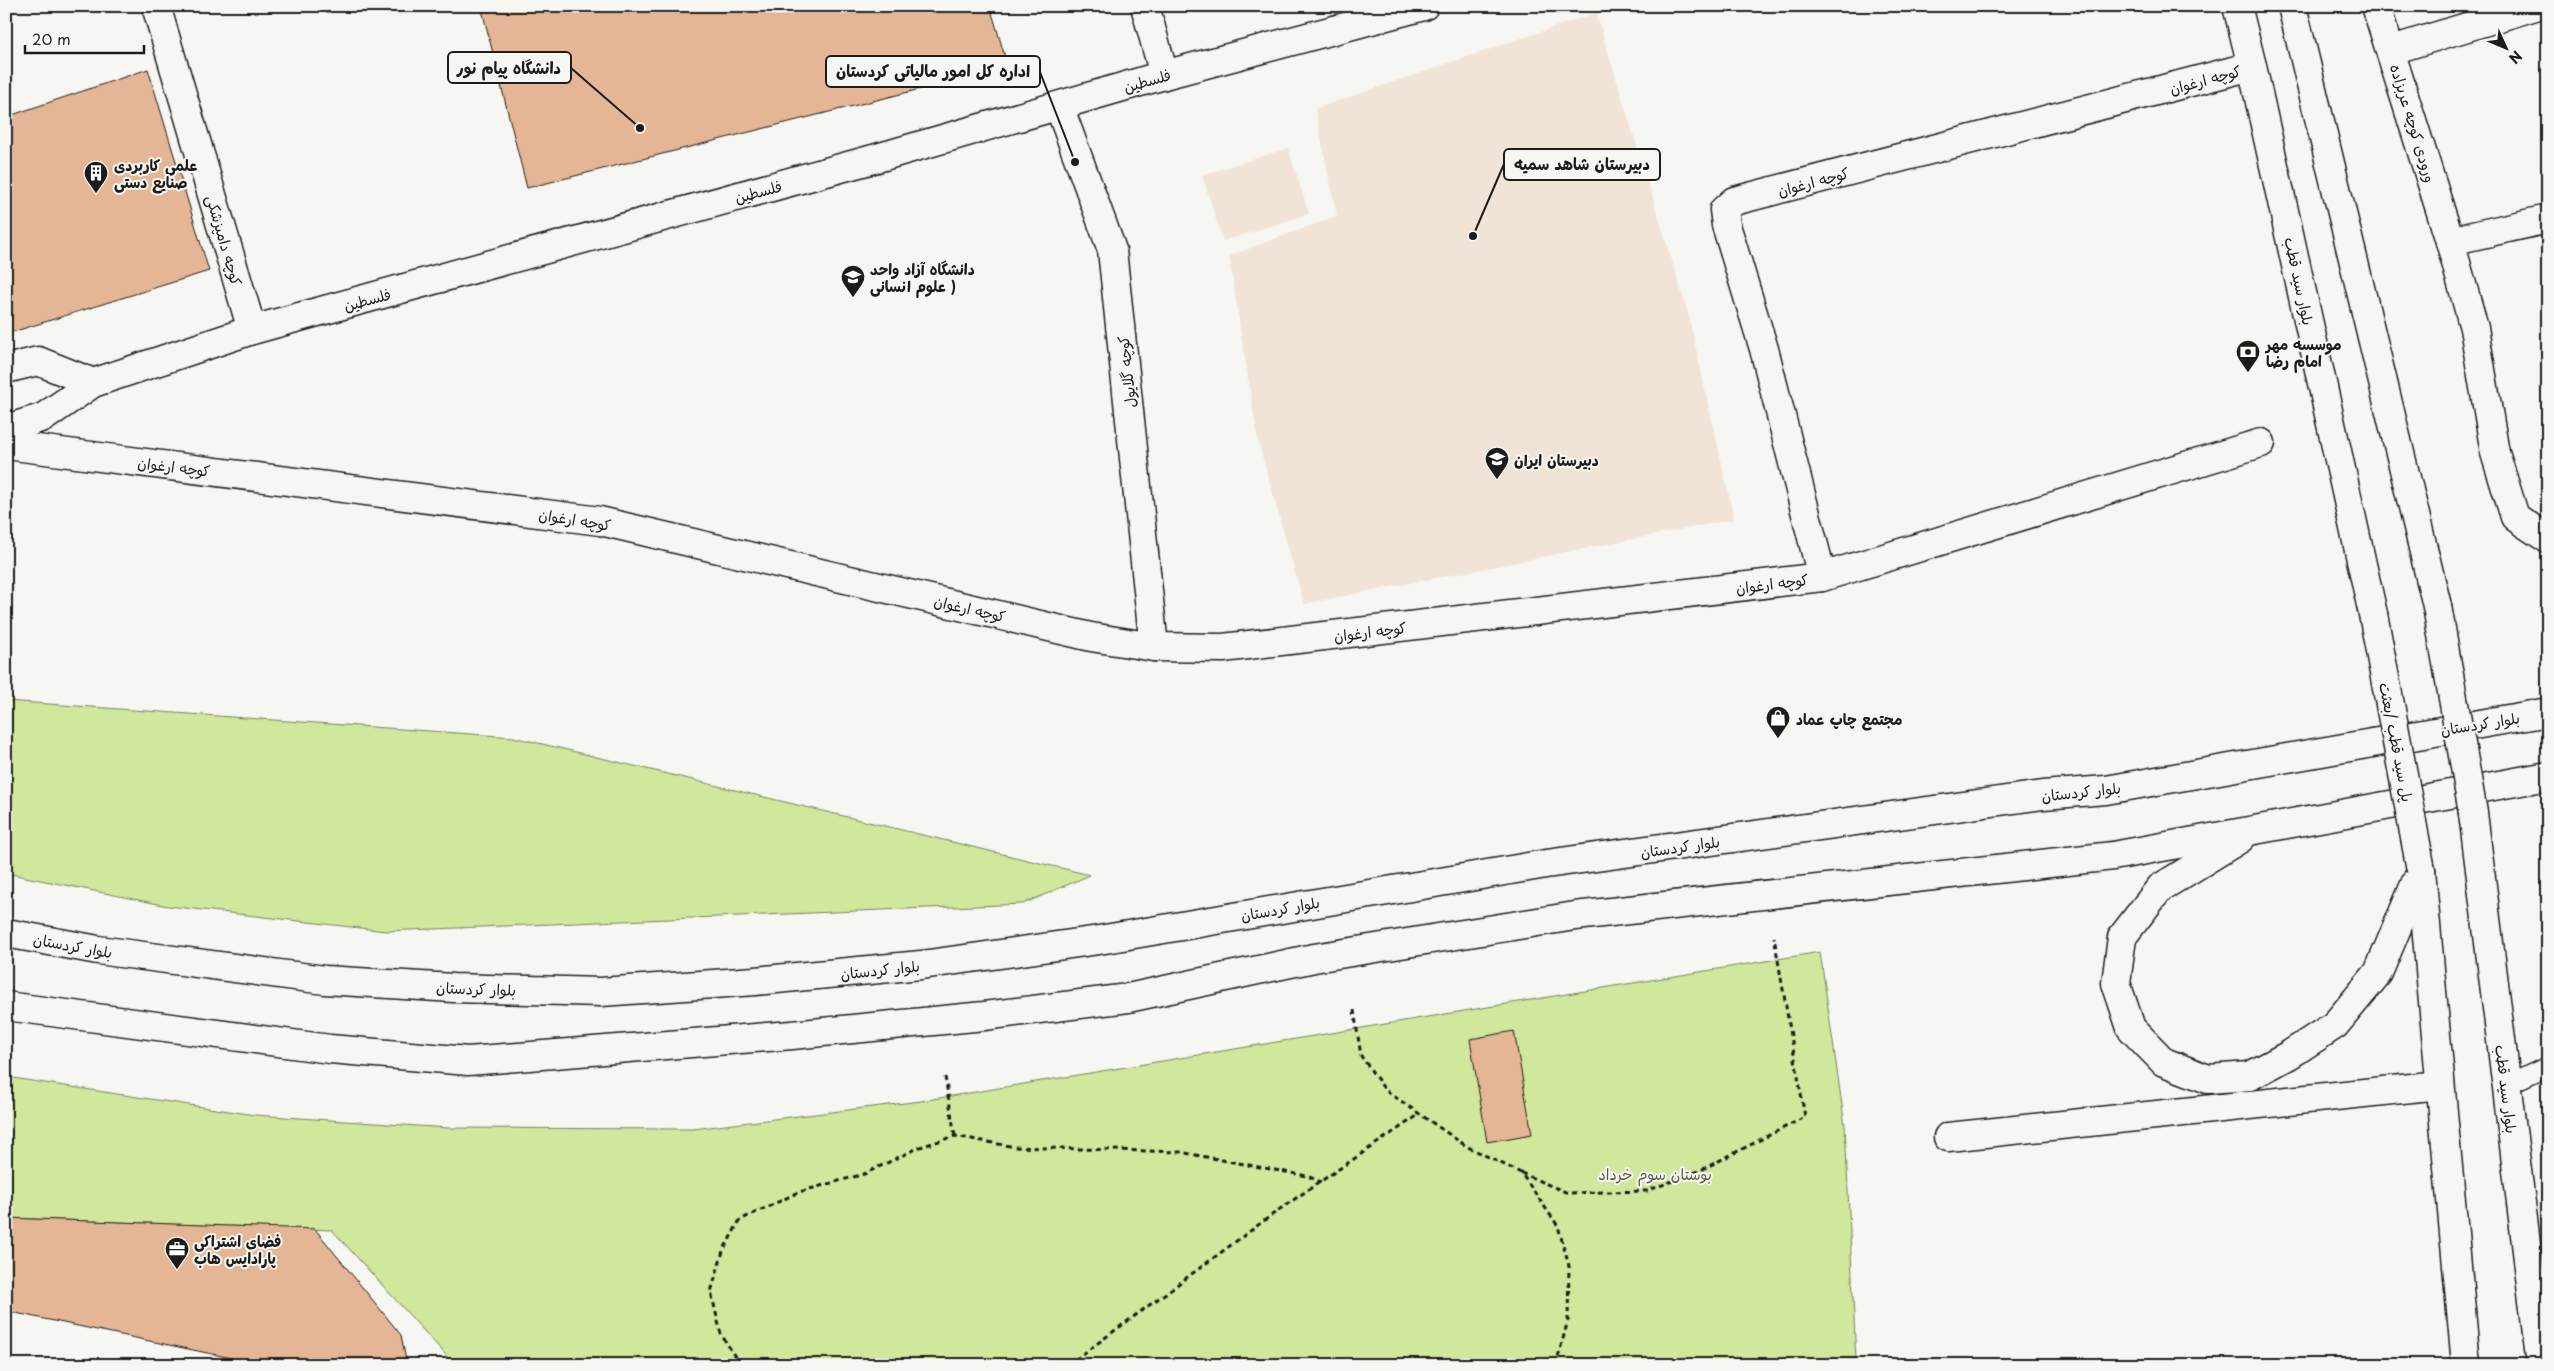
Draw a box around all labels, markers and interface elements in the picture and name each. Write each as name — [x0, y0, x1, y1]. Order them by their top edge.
scale bar — [25, 22, 144, 54]
north arrow — [2482, 22, 2532, 72]
text: 20 m — [32, 27, 71, 50]
text: N — [2504, 46, 2527, 69]
callout: دانشگاه پیام نور — [448, 52, 571, 83]
text: دانشگاه پیام نور — [456, 55, 561, 81]
callout: اداره کل امور مالیاتی کردستان — [826, 56, 1040, 87]
text: اداره کل امور مالیاتی کردستان — [836, 58, 1030, 82]
street label: کوچه ارغوان — [2167, 58, 2243, 100]
street label: ورودی کوچه عربزاده — [2385, 61, 2443, 185]
street label: فلسطین — [1121, 62, 1173, 98]
callout: دبیرستان شاهد سمیه — [1504, 149, 1660, 180]
text: دبیرستان شاهد سمیه — [1514, 151, 1650, 175]
place label: علمی کاربردی صنایع دستی — [114, 153, 197, 194]
building icon: علمی کاربردی صنایع دستی — [83, 160, 109, 194]
street label: کوچه ارغوان — [1775, 160, 1851, 202]
street label: فلسطین — [732, 174, 784, 208]
street label: کوچه دامپزشکی — [201, 192, 249, 288]
street label: بلوار سید قطب — [2279, 235, 2321, 327]
place label: دانشگاه آزاد واحد علوم انسانی ) — [870, 257, 975, 298]
school or university icon: دانشگاه آزاد واحد علوم انسانی ) — [840, 264, 866, 298]
street label: فلسطین — [341, 282, 393, 316]
place label: موسسه مهر امام رضا — [2264, 332, 2342, 373]
street label: کوچه گلایول — [1111, 335, 1141, 409]
bank icon: موسسه مهر امام رضا — [2235, 339, 2261, 373]
school or university icon: دبیرستان ایران — [1484, 446, 1510, 480]
place label: دبیرستان ایران — [1514, 448, 1599, 471]
street label: کوچه ارغوان — [136, 450, 212, 482]
street label: کوچه ارغوان — [537, 502, 613, 536]
street label: کوچه ارغوان — [1734, 567, 1810, 599]
street label: کوچه ارغوان — [932, 589, 1008, 627]
street label: کوچه ارغوان — [1332, 615, 1408, 647]
street label: پل سید قطب /بعثت — [2374, 680, 2420, 804]
shop icon: مجتمع چاپ عماد — [1765, 705, 1791, 739]
street label: بلوار کردستان — [2439, 705, 2521, 741]
place label: مجتمع چاپ عماد — [1796, 707, 1903, 731]
street label: بلوار کردستان — [2040, 775, 2122, 807]
street label: بلوار کردستان — [1639, 829, 1721, 863]
street label: بلوار کردستان — [1239, 890, 1321, 926]
street label: بلوار کردستان — [32, 927, 114, 963]
street label: بلوار کردستان — [839, 953, 921, 985]
street label: بلوار کردستان — [436, 975, 516, 1001]
street label: بلوار سید قطب — [2490, 1043, 2524, 1135]
park label: بوستان سوم خرداد — [1598, 1162, 1712, 1187]
place label: فضای اشتراکی پارادایس هاب — [194, 1229, 282, 1269]
office icon: فضای اشتراکی پارادایس هاب — [164, 1236, 190, 1270]

